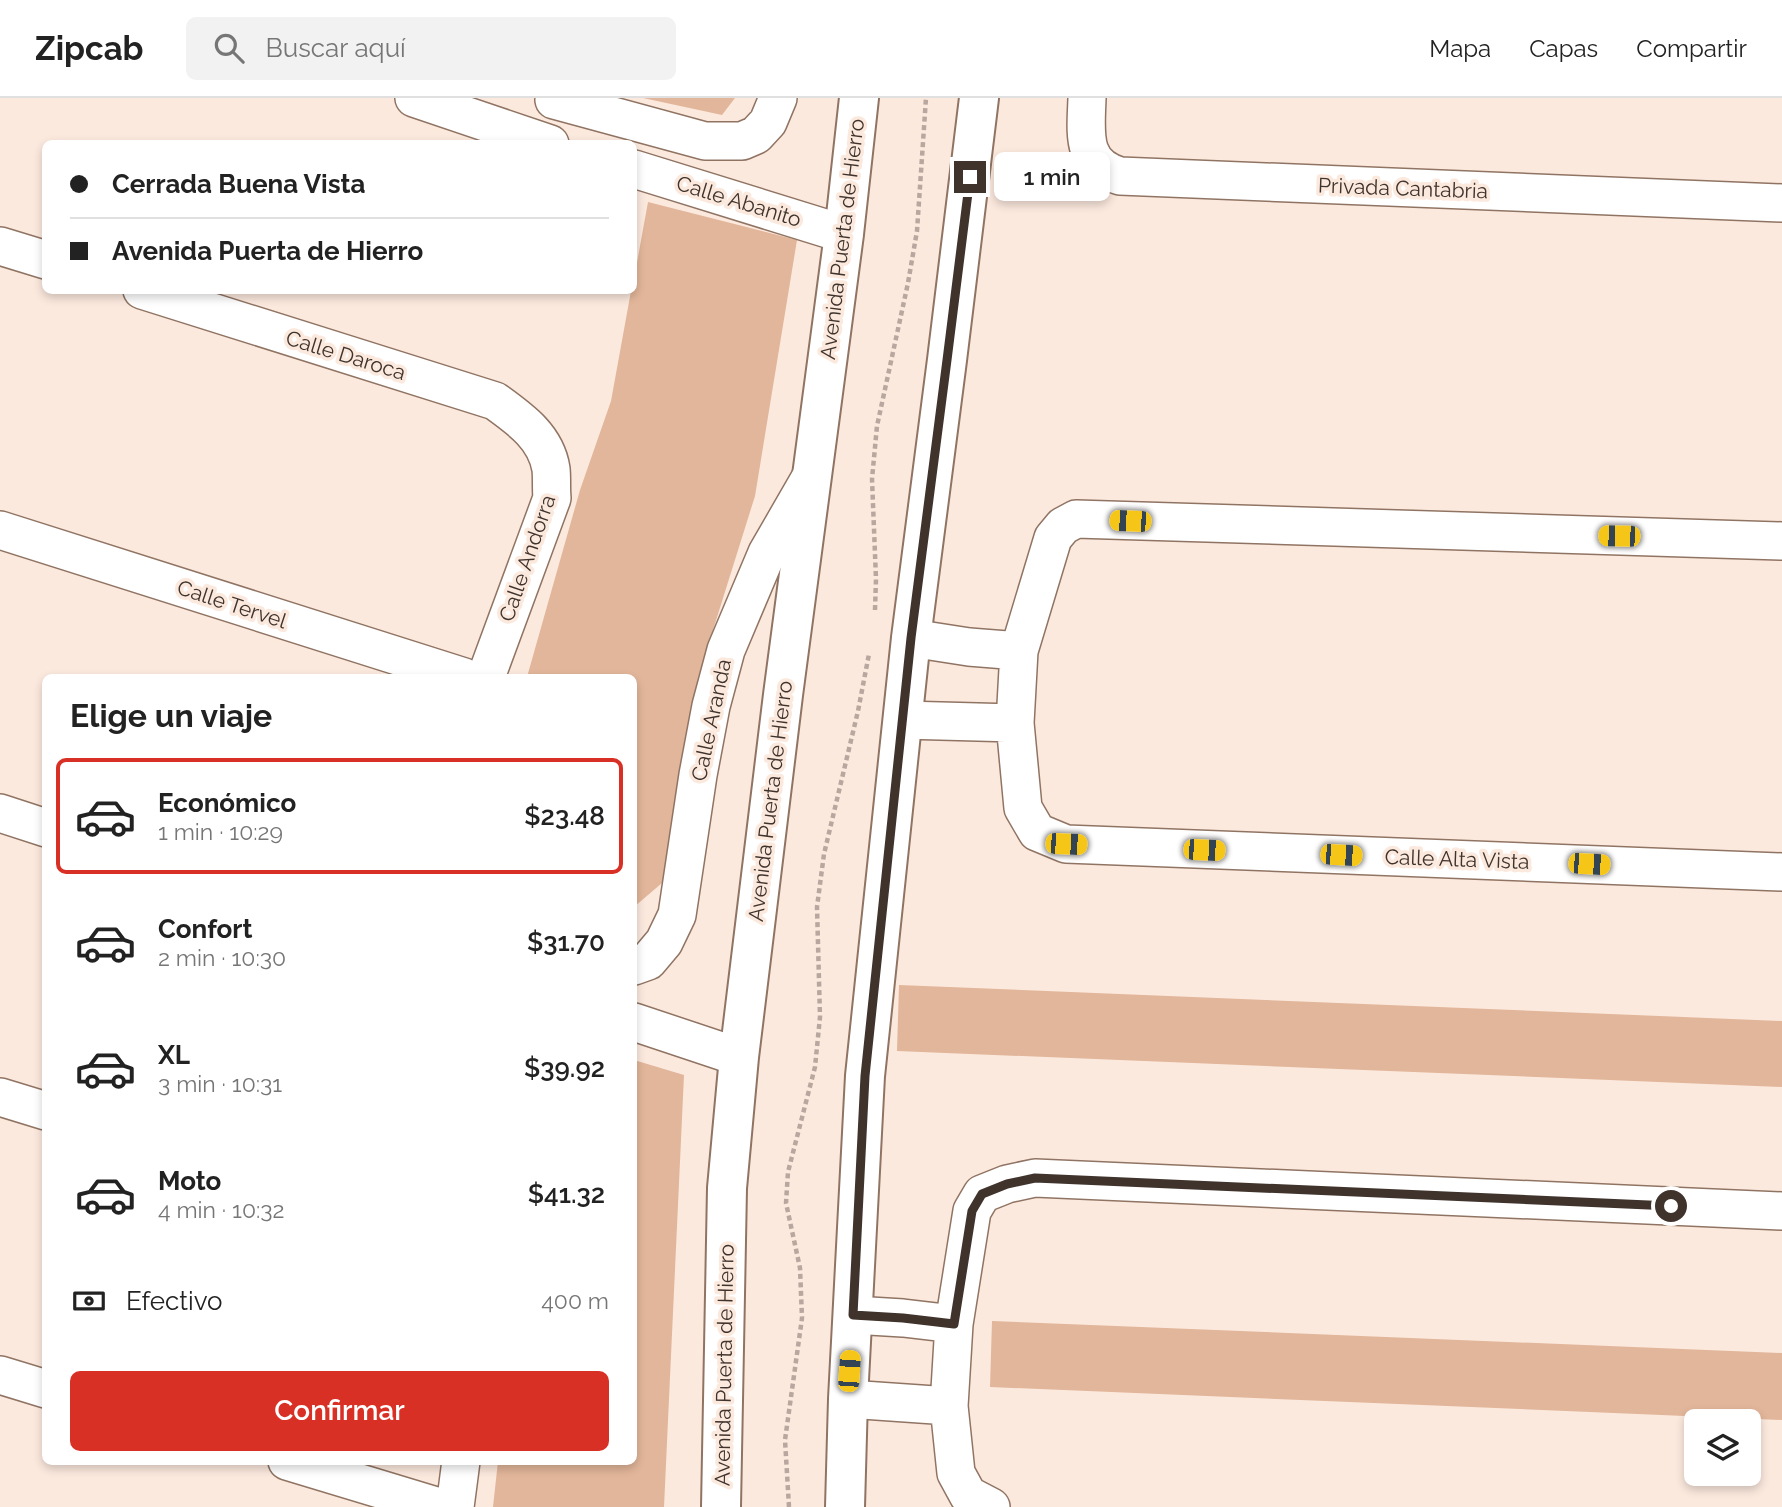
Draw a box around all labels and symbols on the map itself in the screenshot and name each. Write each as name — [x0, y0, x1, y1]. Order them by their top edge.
street label: Avenida Puerta de Hierro — [815, 117, 869, 361]
callout: 1 min — [995, 153, 1110, 202]
route end — [954, 161, 986, 193]
street label: Calle Abanito — [674, 170, 804, 232]
street label: Privada Cantabria — [1318, 173, 1488, 203]
street label: Calle Daroca — [283, 325, 409, 385]
street label: Calle Andorra — [494, 491, 560, 625]
car — [1109, 510, 1152, 532]
car — [1598, 525, 1641, 547]
street label: Calle Tervel — [174, 575, 290, 633]
street label: Calle Aranda — [686, 657, 736, 783]
street label: Avenida Puerta de Hierro — [743, 679, 797, 923]
car — [1045, 833, 1088, 855]
car — [1183, 839, 1226, 861]
car — [1320, 843, 1363, 867]
street label: Calle Alta Vista — [1384, 844, 1530, 874]
car — [1568, 852, 1611, 876]
route start — [1655, 1190, 1687, 1222]
street label: Avenida Puerta de Hierro — [709, 1244, 739, 1486]
car — [838, 1349, 861, 1393]

